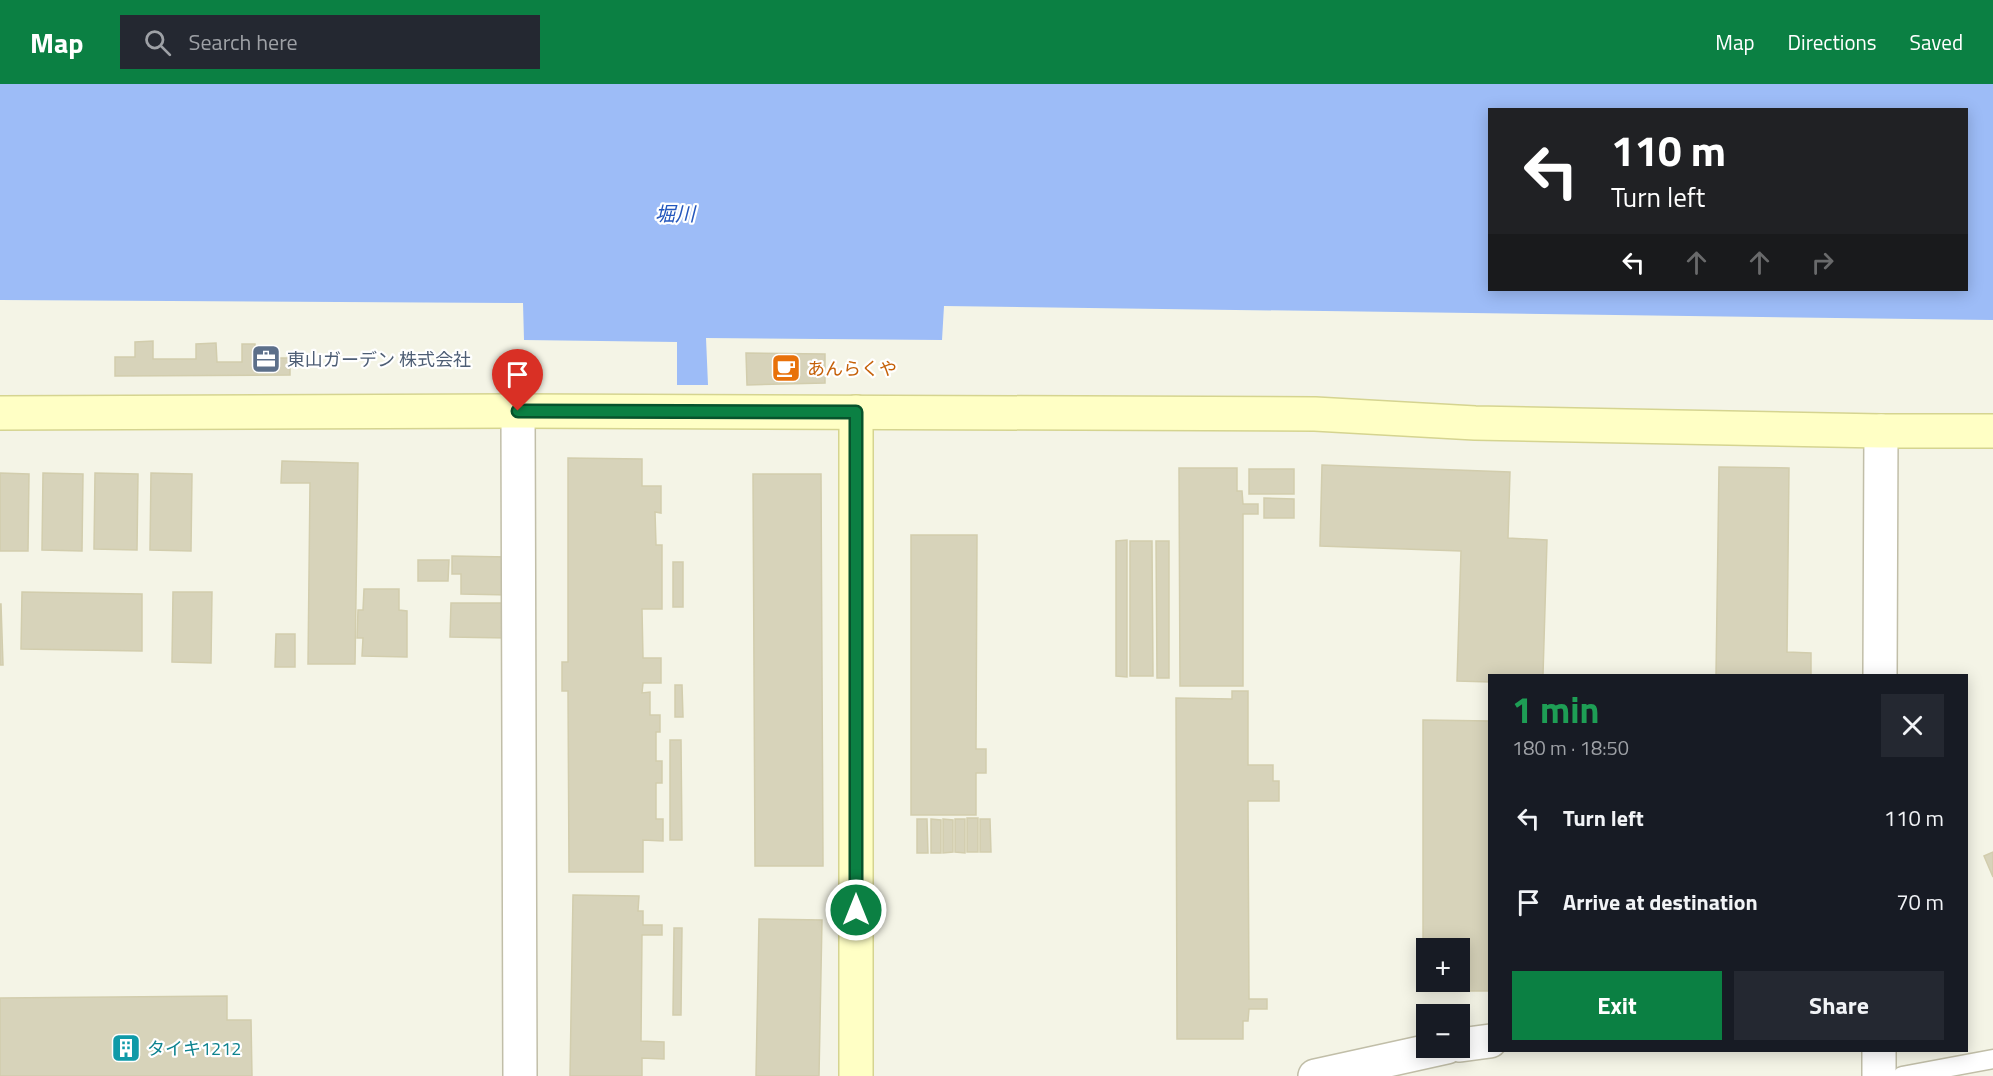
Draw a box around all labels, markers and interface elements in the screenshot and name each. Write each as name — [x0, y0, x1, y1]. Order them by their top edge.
search box — [120, 15, 540, 69]
text: Map — [30, 21, 84, 64]
text: Search here — [189, 25, 298, 59]
icon: search — [141, 26, 174, 59]
text: Map — [1715, 26, 1755, 58]
text: Directions — [1788, 26, 1877, 58]
text: Saved — [1910, 26, 1963, 58]
text: 110 m — [1611, 118, 1726, 182]
icon: left — [1512, 132, 1590, 210]
text: Turn left — [1611, 176, 1705, 217]
water label: 堀川 — [655, 198, 697, 229]
icon: left — [1617, 246, 1650, 279]
icon: ahead — [1680, 246, 1713, 279]
icon: ahead — [1743, 246, 1776, 279]
icon: right — [1806, 246, 1839, 279]
office icon: 東山ガーデン 株式会社 — [250, 343, 282, 375]
place label: 東山ガーデン 株式会社 — [287, 346, 471, 373]
pin — [492, 349, 543, 411]
cafe icon: あんらくや — [770, 352, 802, 384]
place label: あんらくや — [807, 355, 897, 382]
icon: arrive — [501, 358, 534, 391]
text: 1 min — [1512, 682, 1599, 737]
button: close — [1881, 694, 1944, 757]
text: 180 m · 18:50 — [1512, 732, 1629, 763]
text: Turn left — [1563, 801, 1644, 835]
text: 110 m — [1884, 801, 1944, 835]
icon: left — [1512, 802, 1545, 835]
position arrow — [824, 878, 888, 942]
text: Arrive at destination — [1563, 885, 1758, 919]
text: 70 m — [1896, 885, 1944, 919]
icon: arrive — [1512, 886, 1545, 919]
map controls — [1416, 938, 1470, 1058]
button: + — [1416, 938, 1470, 992]
button: Exit — [1512, 971, 1722, 1040]
button: Share — [1734, 971, 1944, 1040]
button: − — [1416, 1004, 1470, 1058]
building icon: タイキ1212 — [110, 1032, 142, 1064]
place label: タイキ1212 — [147, 1035, 241, 1062]

